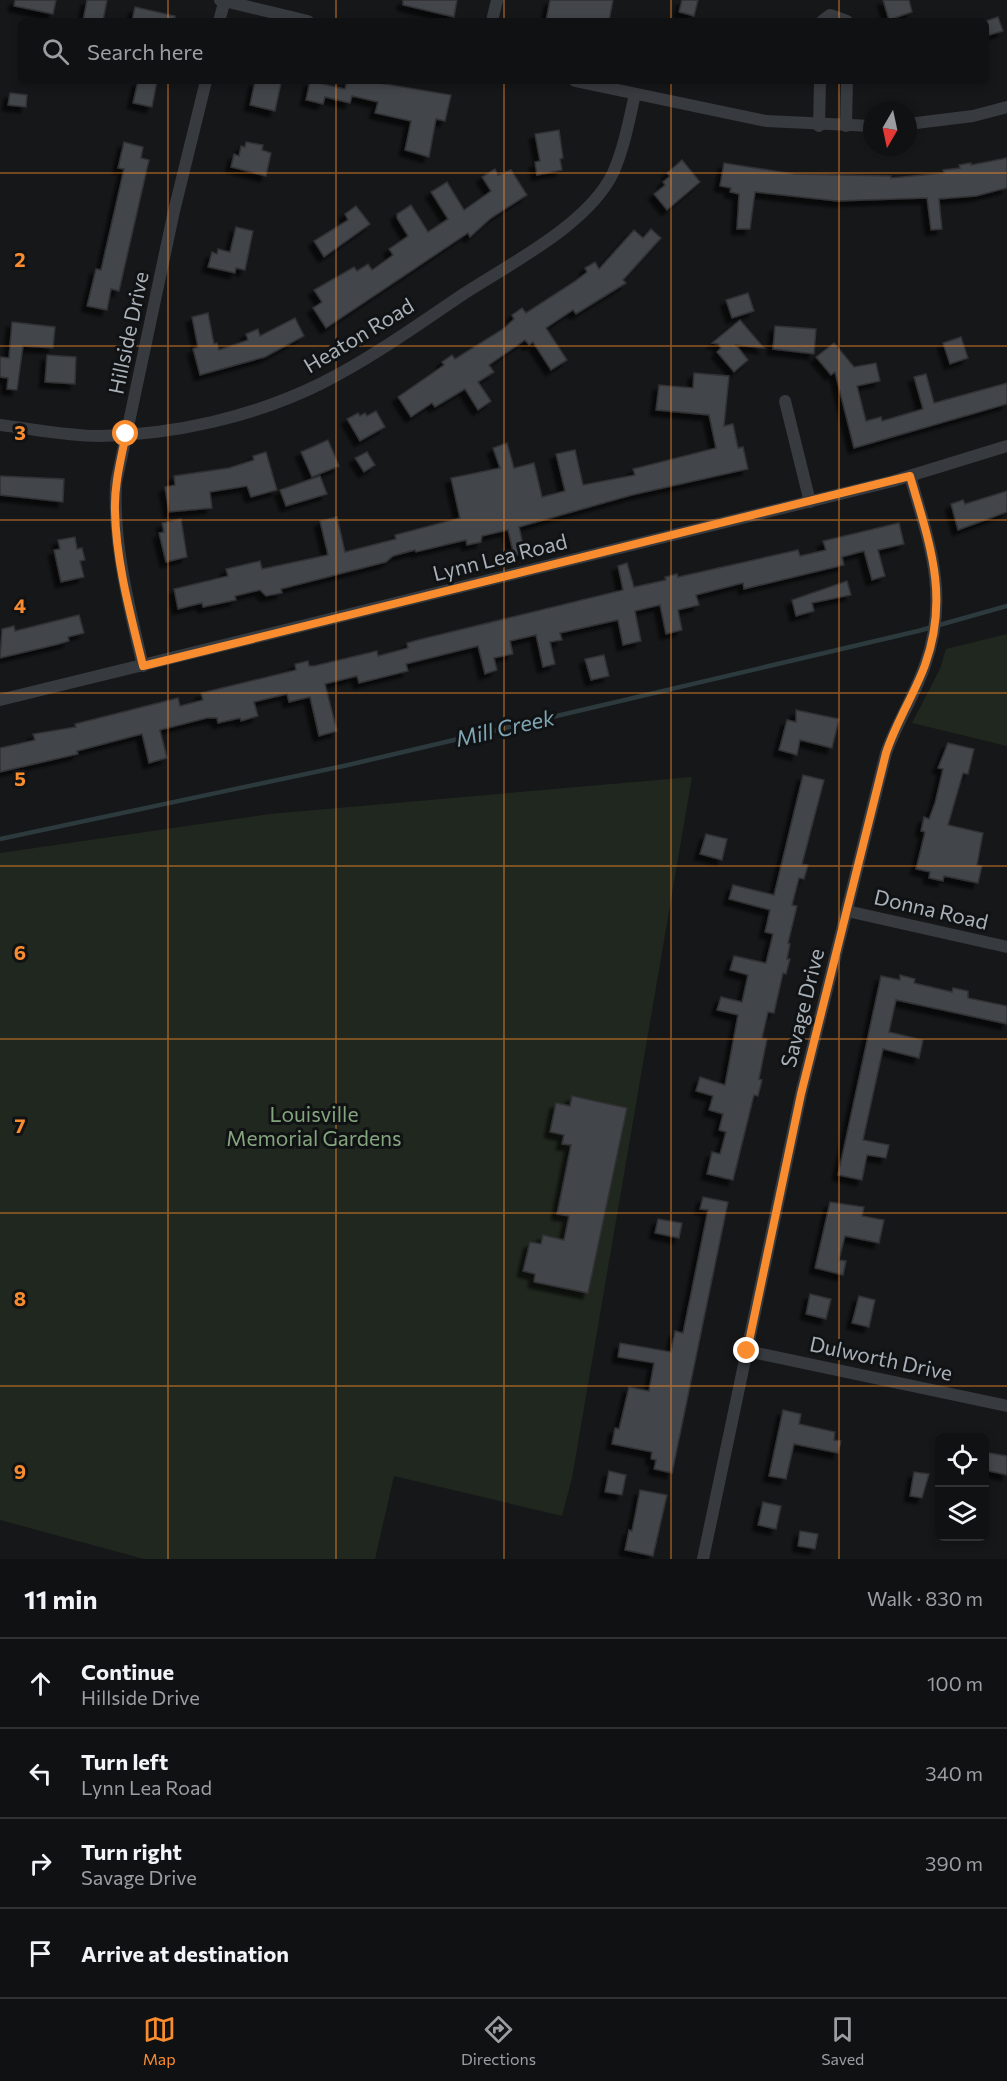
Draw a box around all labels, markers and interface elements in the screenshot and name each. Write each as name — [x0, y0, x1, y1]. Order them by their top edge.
search box — [18, 18, 989, 84]
icon: search — [39, 35, 72, 68]
text: Search here — [87, 38, 203, 65]
north arrow — [863, 102, 917, 156]
text: 2 — [14, 247, 26, 271]
street label: Hillside Drive — [102, 269, 153, 396]
street label: Heaton Road — [299, 292, 418, 377]
text: 3 — [14, 420, 26, 444]
route start — [112, 420, 138, 446]
street label: Lynn Lea Road — [430, 528, 569, 585]
text: 4 — [14, 593, 26, 617]
water label: Mill Creek — [453, 703, 558, 752]
text: 5 — [14, 766, 26, 790]
street label: Donna Road — [872, 883, 991, 934]
text: 6 — [14, 940, 26, 964]
street label: Savage Drive — [775, 946, 828, 1070]
park label: Louisville Memorial Gardens — [226, 1101, 402, 1150]
text: 7 — [15, 1113, 26, 1137]
text: 8 — [14, 1286, 26, 1310]
street label: Dulworth Drive — [808, 1330, 955, 1385]
route end — [733, 1337, 759, 1363]
map controls — [935, 1433, 989, 1541]
button: locate — [935, 1433, 989, 1487]
text: 9 — [14, 1459, 26, 1483]
button: layers — [935, 1487, 989, 1541]
text: 11 min — [24, 1583, 97, 1614]
text: Walk · 830 m — [867, 1586, 983, 1610]
text: Continue — [81, 1658, 174, 1685]
icon: ahead — [24, 1667, 57, 1700]
text: 100 m — [927, 1671, 983, 1695]
text: Hillside Drive — [81, 1685, 200, 1709]
text: Turn left — [81, 1748, 168, 1775]
icon: left — [24, 1757, 57, 1790]
text: 340 m — [925, 1761, 983, 1785]
text: Lynn Lea Road — [81, 1775, 212, 1799]
text: Turn right — [81, 1838, 182, 1865]
icon: right — [24, 1847, 57, 1880]
text: 390 m — [925, 1851, 983, 1875]
text: Savage Drive — [81, 1865, 197, 1889]
icon: arrive — [24, 1937, 57, 1970]
text: Arrive at destination — [81, 1940, 289, 1967]
tab: Map — [143, 2013, 176, 2068]
tab: Directions — [461, 2013, 536, 2068]
tab: Saved — [821, 2013, 864, 2068]

